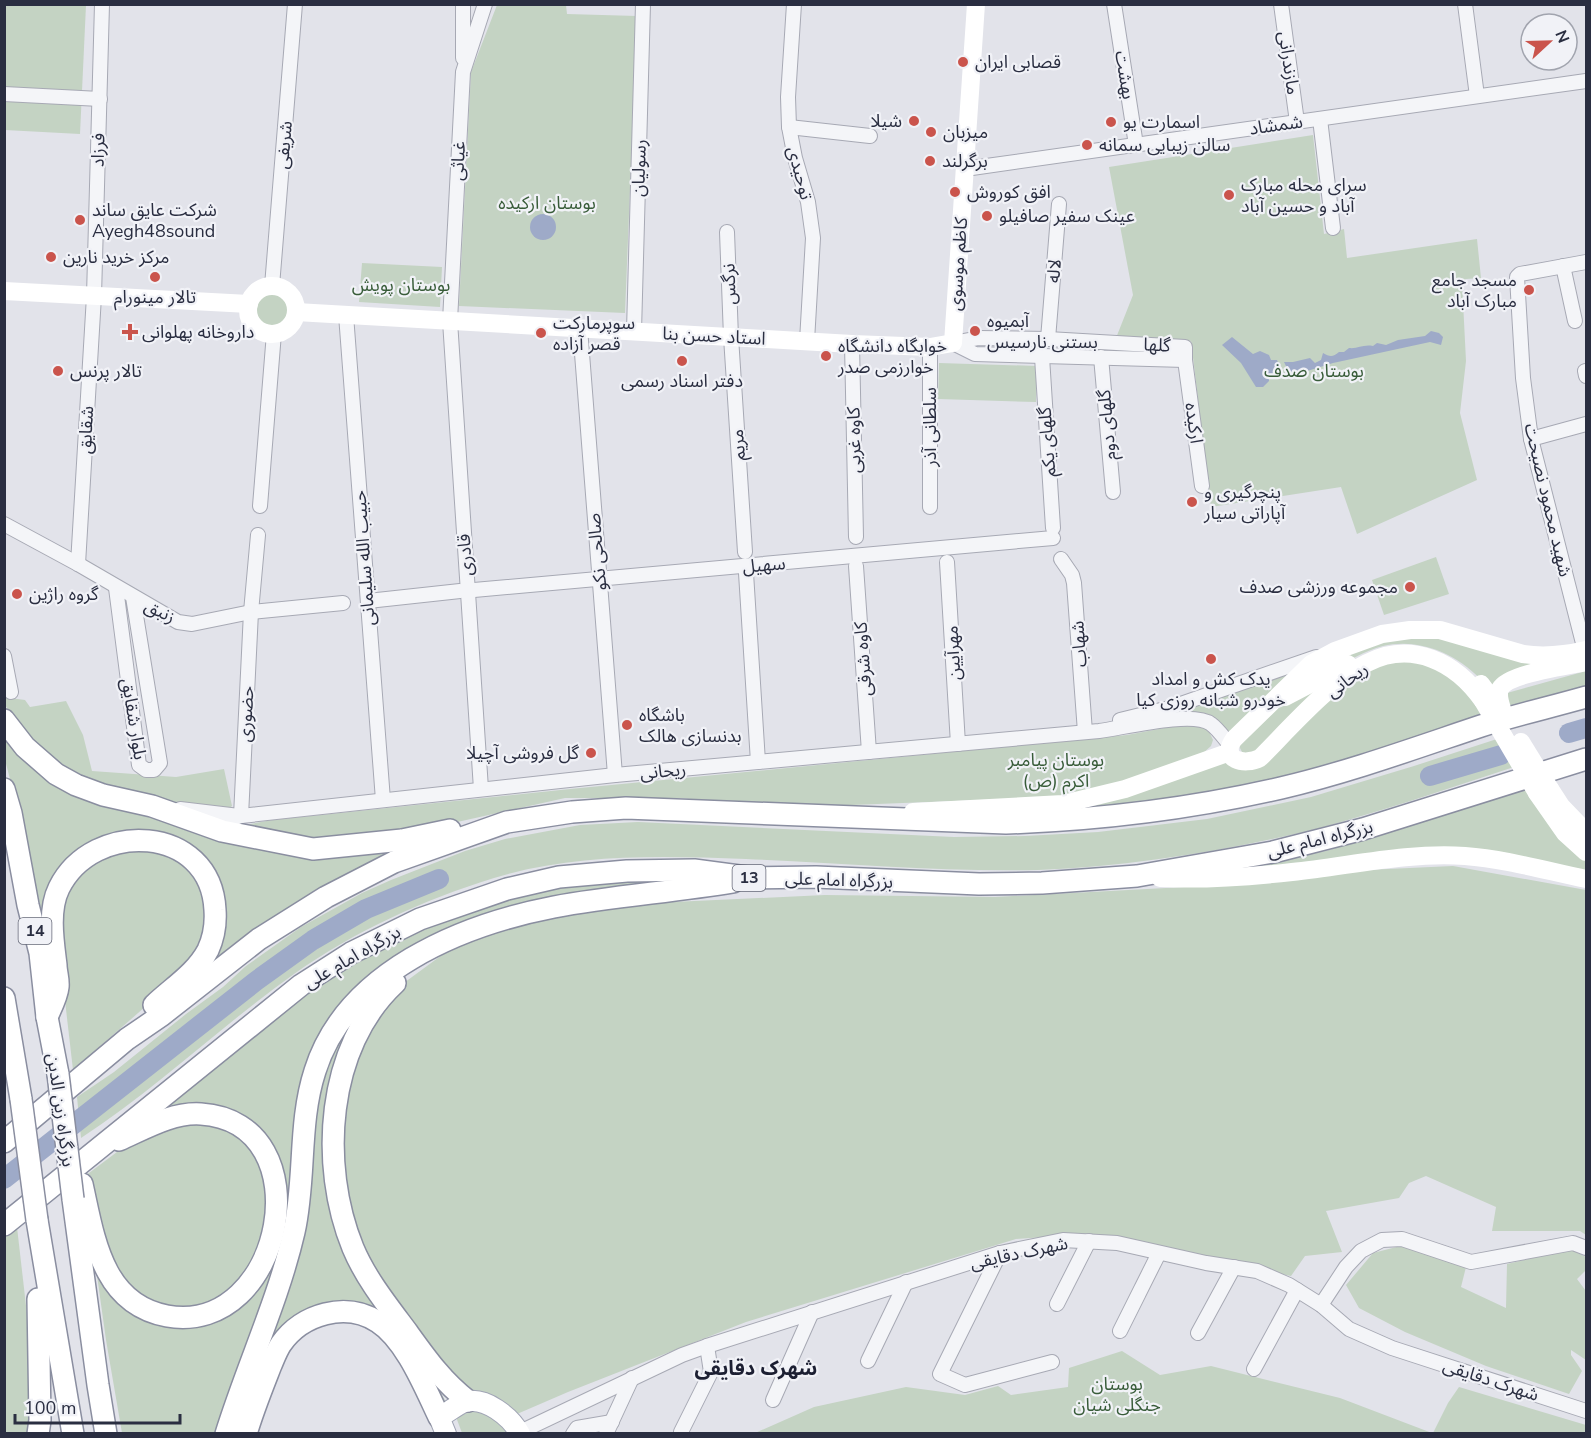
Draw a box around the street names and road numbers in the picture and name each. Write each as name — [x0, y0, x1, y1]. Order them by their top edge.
street label: مازندرانی — [1273, 30, 1305, 96]
street label: بهشت — [1109, 49, 1141, 101]
street label: شمشاد — [1248, 109, 1304, 141]
street label: شریفی — [270, 120, 298, 170]
street label: فرزاد — [85, 132, 111, 168]
street label: رسولیان — [626, 139, 652, 197]
street label: غیاثی — [445, 141, 471, 181]
street label: توحیدی — [781, 144, 819, 202]
street label: کاظم موسوی — [943, 216, 974, 312]
street label: لاله — [1041, 258, 1067, 284]
street label: نرگس — [716, 263, 742, 305]
street label: استاد حسن بنا — [662, 321, 766, 351]
street label: گلها — [1143, 332, 1172, 358]
street label: سلطانی آذر — [918, 387, 942, 468]
street label: گلهای دوم — [1092, 388, 1124, 461]
street label: ارکیده — [1179, 401, 1209, 445]
street label: شقایق — [73, 405, 99, 455]
street label: کاوه غربی — [841, 406, 867, 473]
street label: گلهای یکم — [1033, 406, 1062, 478]
street label: شهید محمود نصیحت — [1519, 421, 1577, 579]
street label: مریم — [725, 428, 752, 462]
street label: حبیب الله سلیمانی — [347, 490, 381, 626]
street label: صالحی نکو — [582, 512, 612, 592]
street label: قادری — [452, 533, 478, 577]
street label: سهیل — [741, 551, 787, 579]
street label: زنبق — [140, 593, 180, 629]
street label: کاوه شرقی — [848, 620, 878, 697]
street label: شهاب — [1065, 620, 1093, 668]
street label: مهرآیین — [940, 625, 966, 681]
street label: ریحانی — [1321, 657, 1373, 703]
street label: بلوار شقایق — [116, 676, 152, 762]
street label: حضوری — [233, 685, 259, 743]
street label: ریحانی — [639, 757, 687, 785]
street label: بزرگراه امام علی — [1265, 814, 1376, 866]
road number: 13 — [732, 865, 766, 891]
street label: بزرگراه امام علی — [784, 866, 893, 896]
road number: 14 — [18, 918, 51, 944]
street label: بزرگراه امام علی — [299, 920, 406, 996]
street label: بزرگراه زین الدین — [41, 1052, 81, 1168]
street label: شهرک دقایقی — [968, 1231, 1070, 1275]
street label: شهرک دقایقی — [1440, 1353, 1542, 1407]

